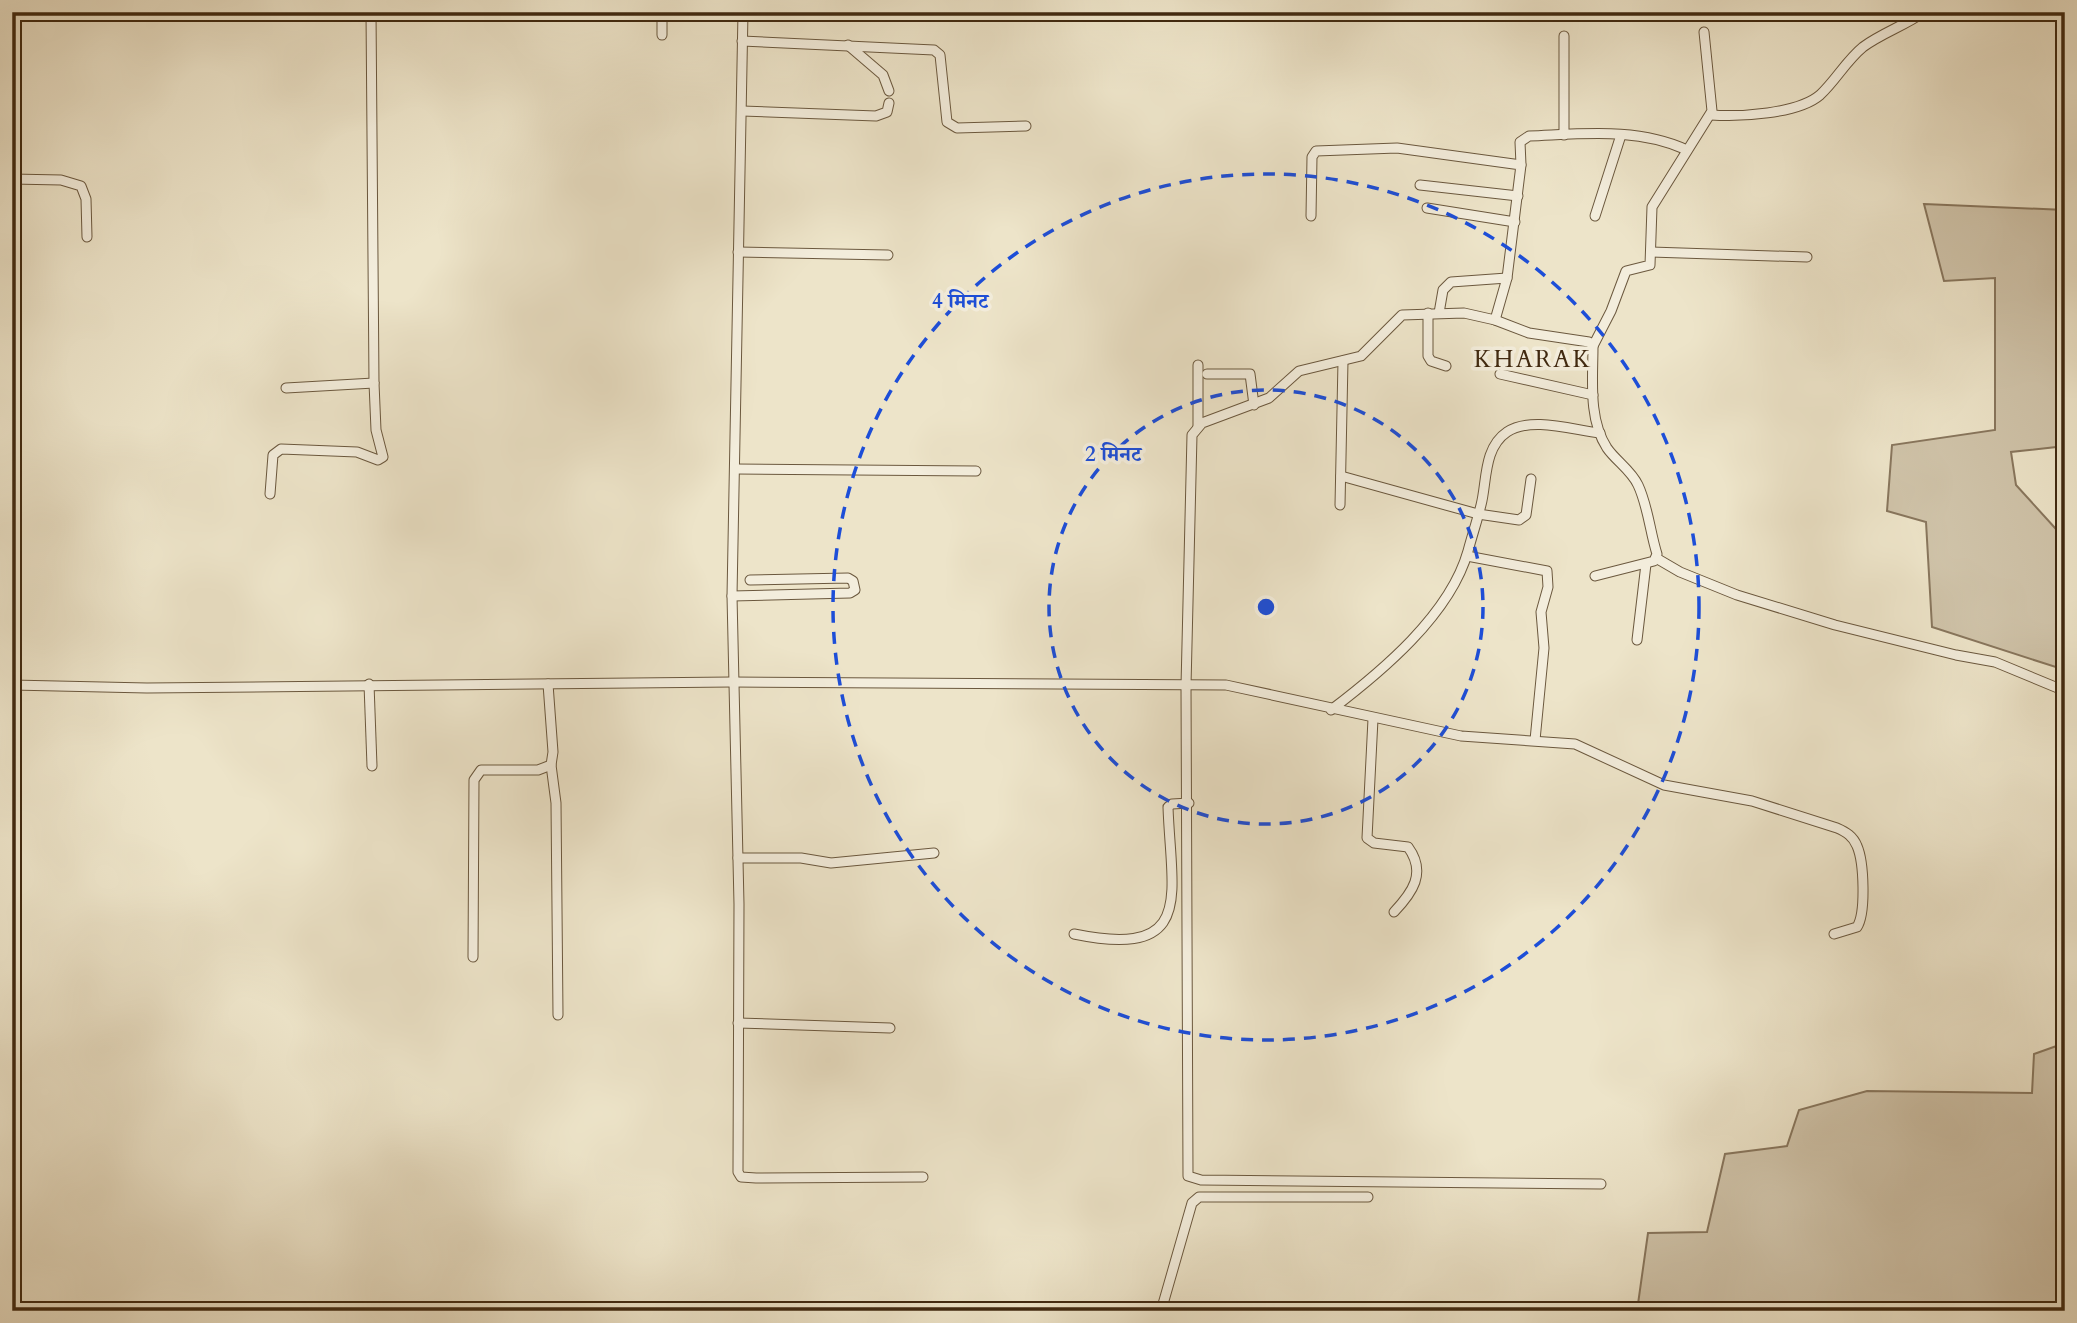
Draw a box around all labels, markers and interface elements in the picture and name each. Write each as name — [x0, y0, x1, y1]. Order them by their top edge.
text: 4 मिनट — [932, 287, 990, 316]
district label: KHARAK — [1474, 343, 1592, 376]
text: 2 मिनट — [1085, 440, 1143, 469]
centre of rings — [1254, 595, 1278, 619]

